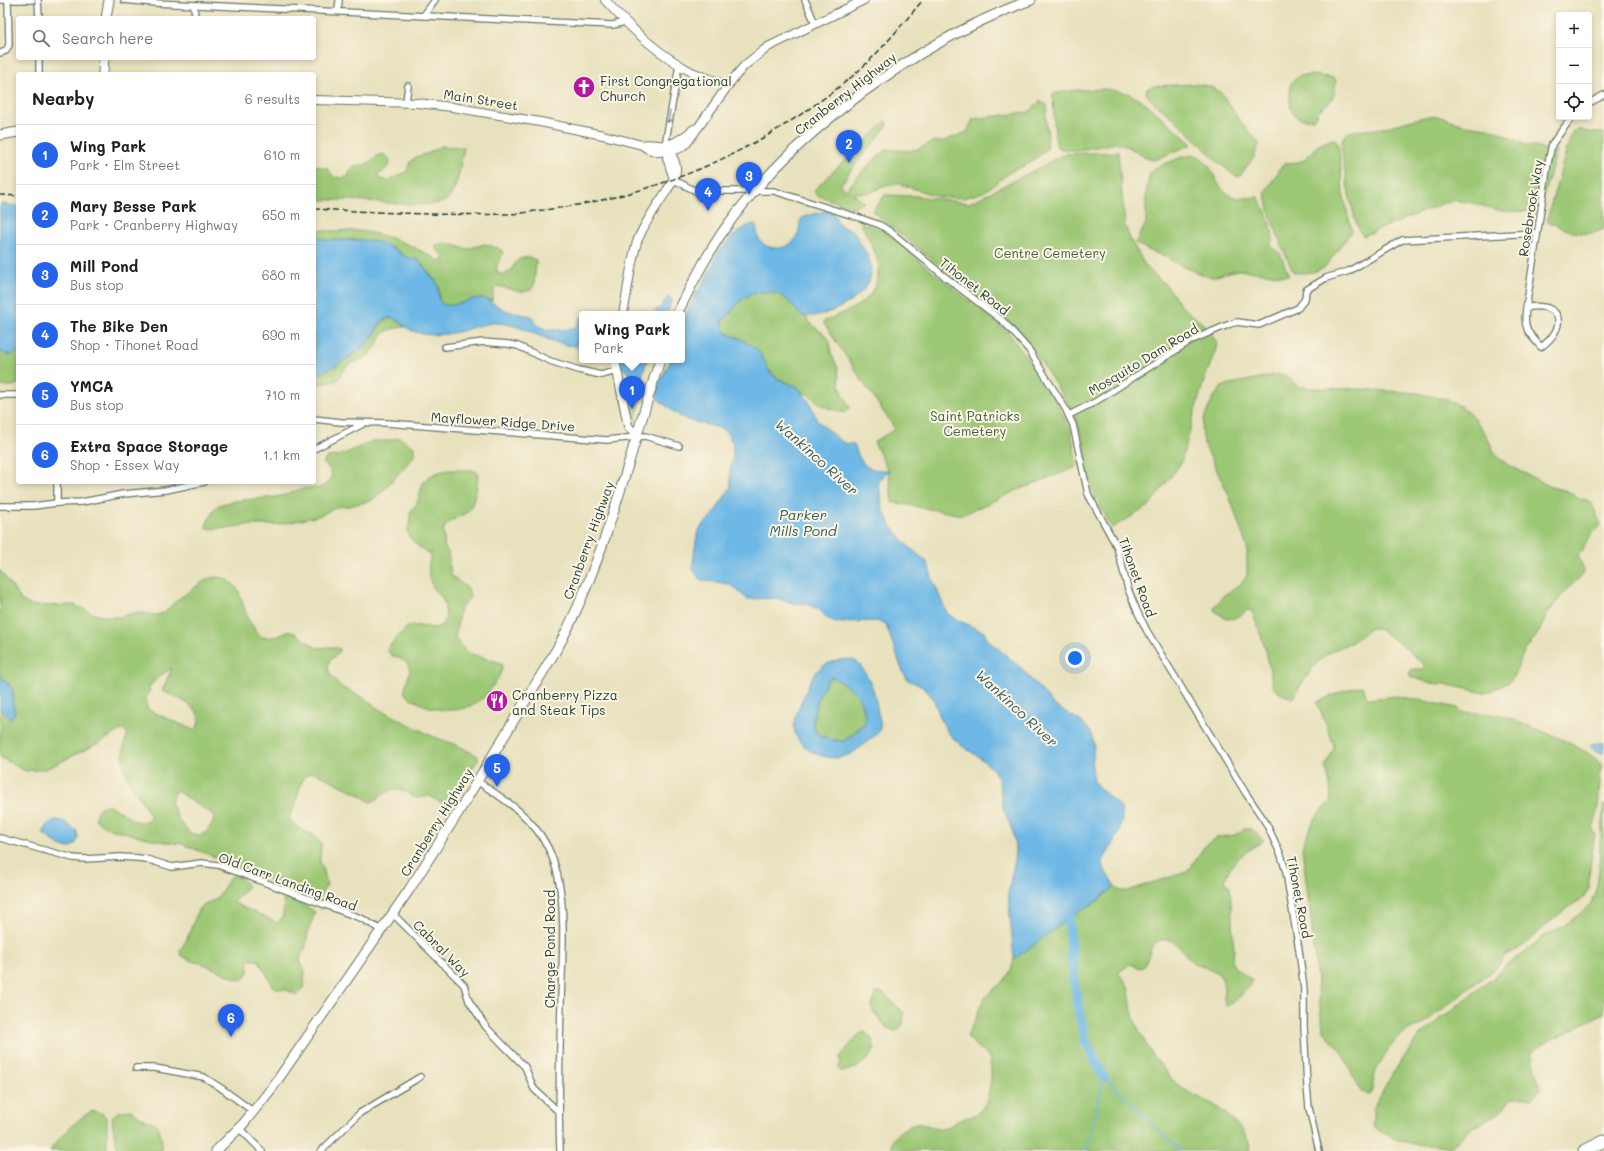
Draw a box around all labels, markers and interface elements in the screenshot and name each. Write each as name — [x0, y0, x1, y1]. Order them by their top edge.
map controls — [1556, 12, 1592, 120]
button: + — [1556, 12, 1592, 48]
search box — [16, 16, 316, 60]
icon: search — [30, 27, 52, 49]
text: Search here — [62, 28, 153, 48]
street label: Cranberry Highway — [791, 48, 899, 138]
button: − — [1556, 48, 1592, 84]
place label: First Congregational Church — [600, 72, 732, 104]
church icon: First Congregational Church — [571, 74, 597, 100]
button: locate — [1556, 84, 1592, 120]
street label: Main Street — [443, 85, 520, 113]
text: Nearby — [32, 87, 94, 109]
text: 6 results — [245, 90, 300, 107]
one-way arrow — [665, 110, 673, 123]
pin: 2 — [836, 130, 862, 163]
text: Wing Park — [70, 136, 146, 156]
text: 1 — [42, 146, 48, 163]
text: 610 m — [264, 146, 300, 163]
text: Park · Elm Street — [70, 156, 180, 173]
street label: Rosebrook Way — [1514, 158, 1546, 258]
pin: 3 — [736, 162, 762, 195]
pin: 4 — [695, 178, 721, 211]
text: Mary Besse Park — [70, 196, 197, 216]
text: 2 — [41, 206, 49, 223]
text: 650 m — [262, 206, 300, 223]
text: Park · Cranberry Highway — [70, 216, 238, 233]
park label: Centre Cemetery — [994, 244, 1106, 261]
street label: Tihonet Road — [937, 254, 1013, 318]
text: Mill Pond — [70, 256, 138, 276]
text: 3 — [41, 266, 49, 283]
text: 680 m — [262, 266, 300, 283]
text: Bus stop — [70, 276, 123, 293]
popup — [579, 311, 685, 363]
text: The Bike Den — [70, 316, 168, 336]
text: Wing Park — [594, 319, 670, 339]
street label: Mosquito Dam Road — [1085, 319, 1201, 399]
text: 4 — [41, 326, 49, 343]
text: 690 m — [262, 326, 300, 343]
text: Shop · Tihonet Road — [70, 336, 198, 353]
text: Park — [594, 339, 623, 356]
text: YMCA — [70, 376, 114, 396]
pin: 1 — [619, 376, 645, 409]
text: 5 — [41, 386, 49, 403]
text: 710 m — [264, 386, 300, 403]
text: Bus stop — [70, 396, 123, 413]
street label: Mayflower Ridge Drive — [430, 407, 576, 435]
park label: Saint Patricks Cemetery — [930, 407, 1020, 439]
water label: Wankinco River — [771, 415, 863, 499]
text: Extra Space Storage — [70, 436, 228, 456]
text: 6 — [41, 446, 49, 463]
text: 1.1 km — [263, 446, 300, 463]
text: Shop · Essex Way — [70, 456, 180, 473]
street label: Cranberry Highway — [559, 478, 617, 601]
water label: Parker Mills Pond — [769, 505, 838, 540]
street label: Tihonet Road — [1116, 535, 1160, 619]
your location — [1065, 648, 1085, 668]
water label: Wankinco River — [972, 665, 1062, 751]
place label: Cranberry Pizza and Steak Tips — [512, 686, 618, 718]
restaurant icon: Cranberry Pizza and Steak Tips — [484, 688, 510, 714]
pin: 5 — [484, 754, 510, 787]
street label: Cranberry Highway — [396, 765, 476, 879]
street label: Old Carr Landing Road — [216, 848, 360, 914]
street label: Tihonet Road — [1284, 854, 1316, 940]
street label: Charge Pond Road — [541, 890, 558, 1008]
street label: Cabral Way — [410, 916, 474, 980]
pin: 6 — [218, 1004, 244, 1037]

